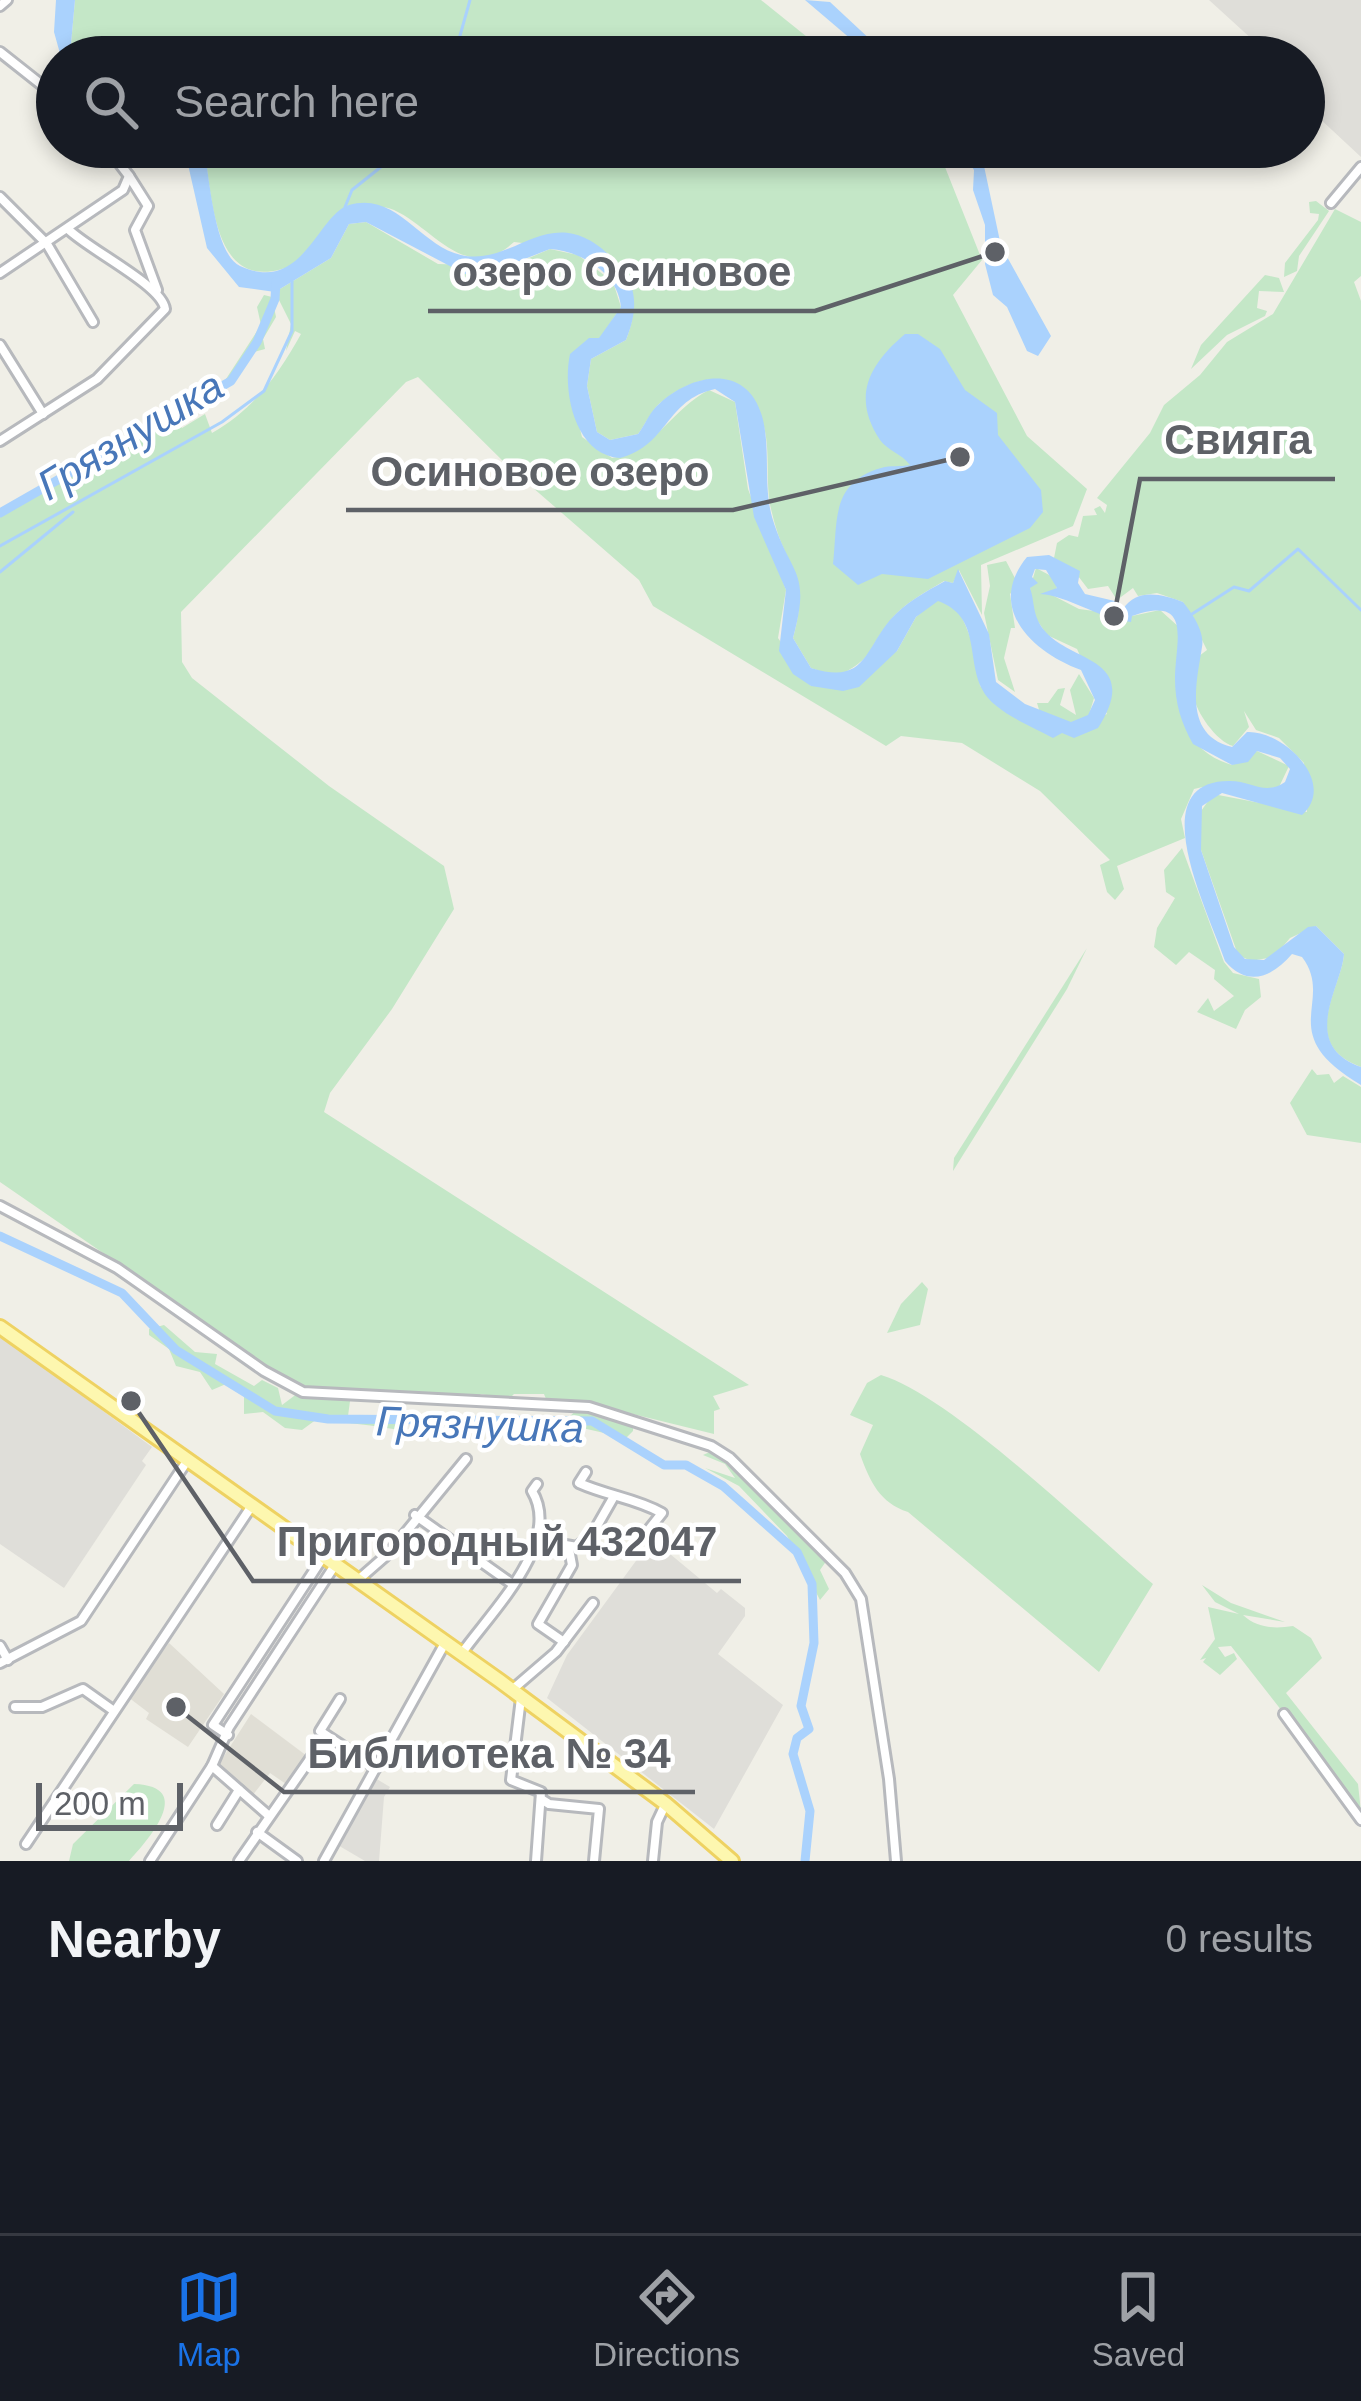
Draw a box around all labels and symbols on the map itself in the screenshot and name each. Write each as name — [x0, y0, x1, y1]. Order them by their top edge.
callout: озеро Осиновое — [428, 233, 815, 311]
text: озеро Осиновое — [453, 248, 791, 295]
water label: Грязнушка — [29, 362, 232, 509]
callout: Свияга — [1140, 401, 1335, 479]
text: Свияга — [1164, 416, 1312, 463]
callout: Осиновое озеро — [346, 432, 733, 510]
text: Осиновое озеро — [371, 448, 709, 495]
water label: Грязнушка — [375, 1397, 585, 1452]
callout: Пригородный 432047 — [253, 1503, 741, 1581]
text: Пригородный 432047 — [277, 1518, 717, 1565]
callout: Библиотека № 34 — [284, 1714, 695, 1792]
text: Библиотека № 34 — [307, 1730, 671, 1777]
scale bar — [36, 1777, 183, 1830]

